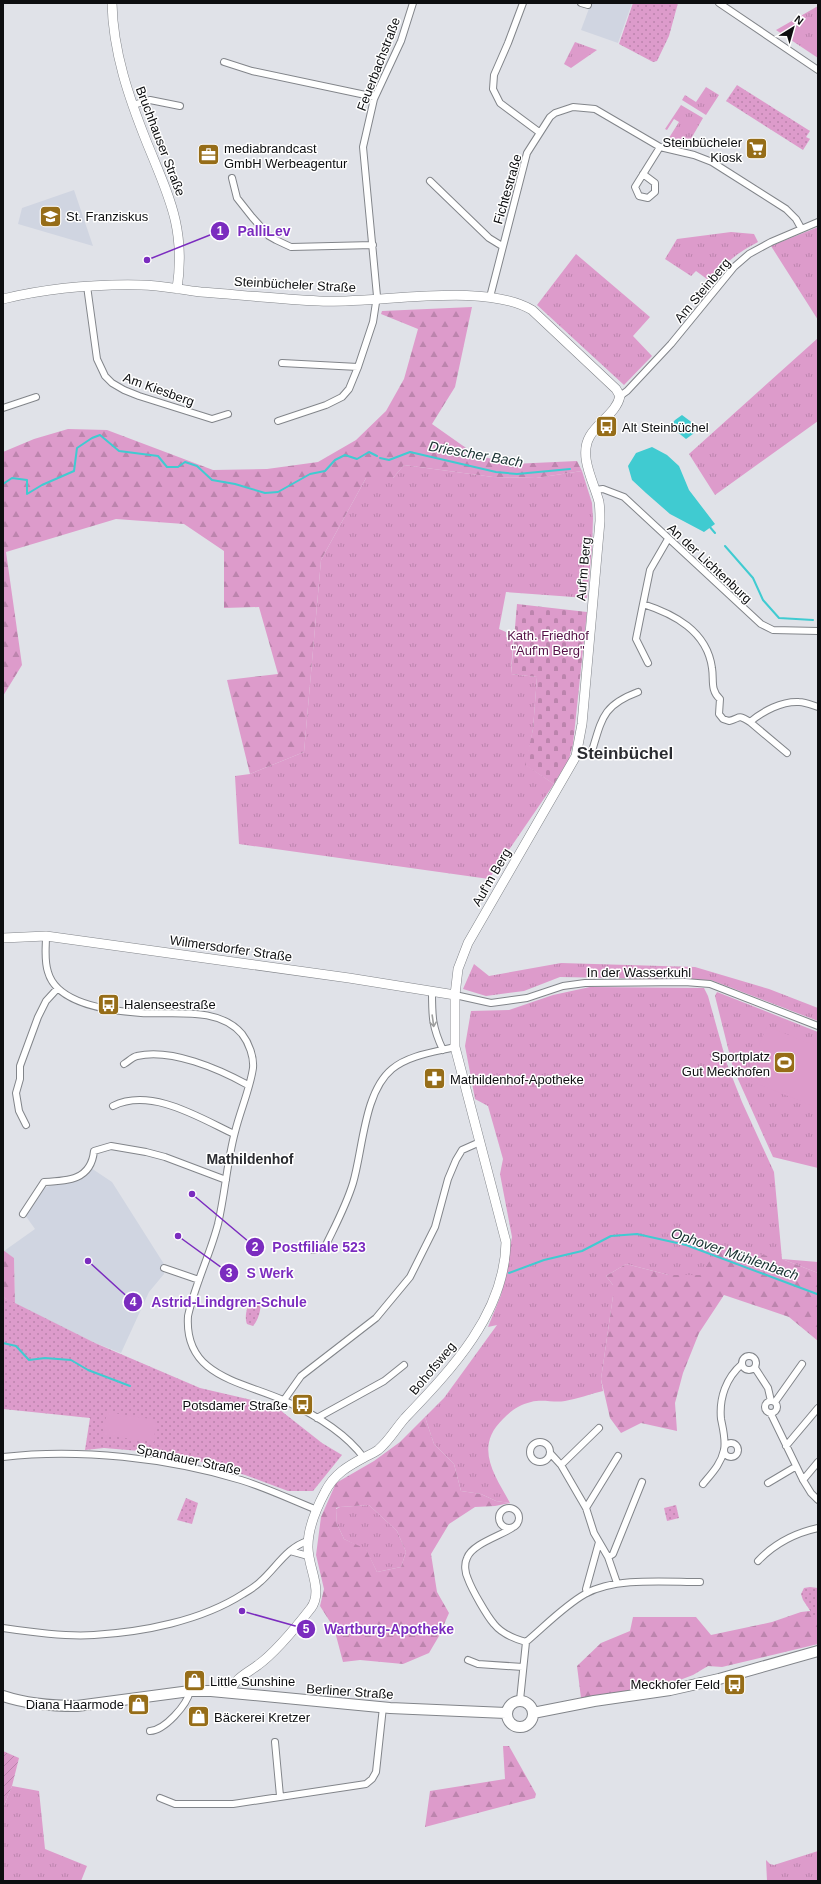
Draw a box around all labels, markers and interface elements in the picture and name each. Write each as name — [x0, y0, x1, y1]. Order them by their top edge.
north arrow — [773, 8, 813, 48]
text: N — [792, 13, 806, 27]
street label: Feuerbachstraße — [354, 15, 403, 113]
street label: Bruchhauser Straße — [133, 84, 188, 198]
place label: Steinbücheler Kiosk — [663, 135, 743, 165]
supermarket icon: Steinbücheler Kiosk — [744, 136, 770, 162]
place label: mediabrandcast GmbH Werbeagentur — [224, 141, 348, 171]
office icon: mediabrandcast GmbH Werbeagentur — [195, 142, 221, 168]
street label: Fichtestraße — [490, 152, 525, 226]
school or university icon: St. Franziskus — [38, 203, 64, 229]
place label: St. Franziskus — [66, 209, 149, 224]
callout: PalliLev — [210, 218, 298, 244]
text: PalliLev — [238, 223, 291, 239]
text: 1 — [217, 224, 224, 238]
street label: Am Steinberg — [671, 255, 733, 325]
street label: Steinbücheler Straße — [234, 274, 356, 295]
street label: Am Kiesberg — [121, 370, 196, 409]
bus stop icon: Alt Steinbüchel — [594, 414, 620, 440]
place label: Alt Steinbüchel — [622, 420, 709, 435]
water label: Driescher Bach — [427, 438, 525, 470]
street label: An der Lichtenburg — [664, 520, 755, 606]
street label: Auf'm Berg — [573, 537, 594, 602]
park label: Kath. Friedhof "Auf'm Berg" — [507, 628, 589, 658]
district label: Steinbüchel — [577, 744, 673, 763]
street label: Auf'm Berg — [469, 846, 514, 909]
street label: Wilmersdorfer Straße — [169, 932, 293, 965]
street label: In der Wasserkuhl — [587, 965, 691, 980]
bus stop icon: Halenseestraße — [95, 991, 121, 1017]
place label: Halenseestraße — [124, 997, 216, 1012]
one-way arrow — [429, 1014, 437, 1027]
place label: Sportplatz Gut Meckhofen — [682, 1049, 770, 1079]
sports icon: Sportplatz Gut Meckhofen — [772, 1050, 798, 1076]
pharmacy icon: Mathildenhof-Apotheke — [421, 1066, 447, 1092]
place label: Mathildenhof-Apotheke — [450, 1072, 584, 1087]
district label: Mathildenhof — [206, 1151, 294, 1167]
water label: Ophover Mühlenbach — [669, 1225, 801, 1283]
callout: Postfiliale 523 — [245, 1234, 374, 1260]
text: Postfiliale 523 — [272, 1239, 366, 1255]
text: 2 — [252, 1240, 259, 1254]
callout: S Werk — [219, 1260, 302, 1286]
text: S Werk — [246, 1265, 294, 1281]
text: 3 — [226, 1266, 233, 1280]
callout: Astrid-Lindgren-Schule — [123, 1289, 315, 1315]
text: Astrid-Lindgren-Schule — [151, 1294, 307, 1310]
text: 4 — [130, 1295, 137, 1309]
street label: Bohofsweg — [406, 1339, 459, 1398]
bus stop icon: Potsdamer Straße — [290, 1392, 316, 1418]
place label: Potsdamer Straße — [183, 1398, 288, 1413]
street label: Spandauer Straße — [135, 1441, 242, 1478]
callout: Wartburg-Apotheke — [296, 1616, 463, 1642]
text: Wartburg-Apotheke — [324, 1621, 454, 1637]
text: 5 — [303, 1622, 310, 1636]
shop icon: Little Sunshine — [181, 1668, 207, 1694]
bus stop icon: Meckhofer Feld — [722, 1671, 748, 1697]
place label: Little Sunshine — [210, 1674, 295, 1689]
place label: Meckhofer Feld — [630, 1677, 720, 1692]
street label: Berliner Straße — [306, 1681, 394, 1702]
shop icon: Diana Haarmode — [126, 1691, 152, 1717]
place label: Diana Haarmode — [26, 1697, 124, 1712]
shop icon: Bäckerei Kretzer — [186, 1704, 212, 1730]
place label: Bäckerei Kretzer — [214, 1710, 311, 1725]

